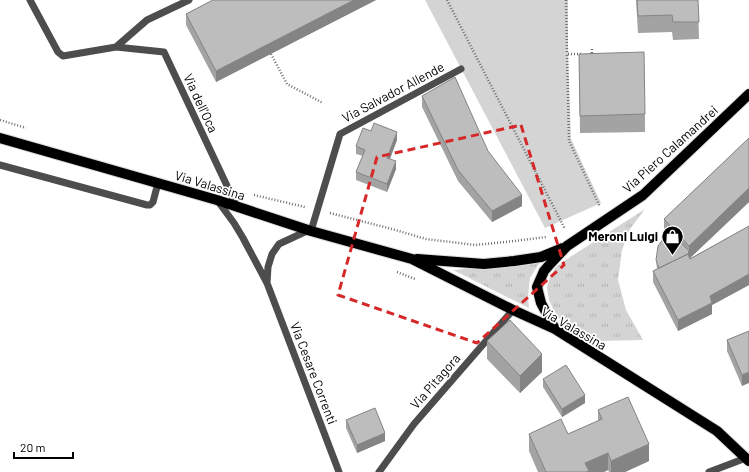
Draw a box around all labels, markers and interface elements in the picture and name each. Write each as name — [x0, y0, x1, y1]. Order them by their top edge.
street label: Via Salvador Allende — [339, 58, 447, 126]
street label: Via dell'Oca — [180, 71, 222, 135]
street label: Via Piero Calamandrei — [619, 102, 721, 196]
street label: Via Valassina — [173, 167, 247, 203]
shop icon: Meroni Luigi — [660, 223, 686, 256]
place label: Meroni Luigi — [588, 228, 658, 244]
street label: Via Valassina — [538, 303, 610, 353]
street label: Via Cesare Correnti — [287, 320, 341, 426]
street label: Via Pitagora — [407, 350, 463, 412]
scale bar — [14, 434, 73, 460]
text: 20 m — [20, 440, 46, 454]

